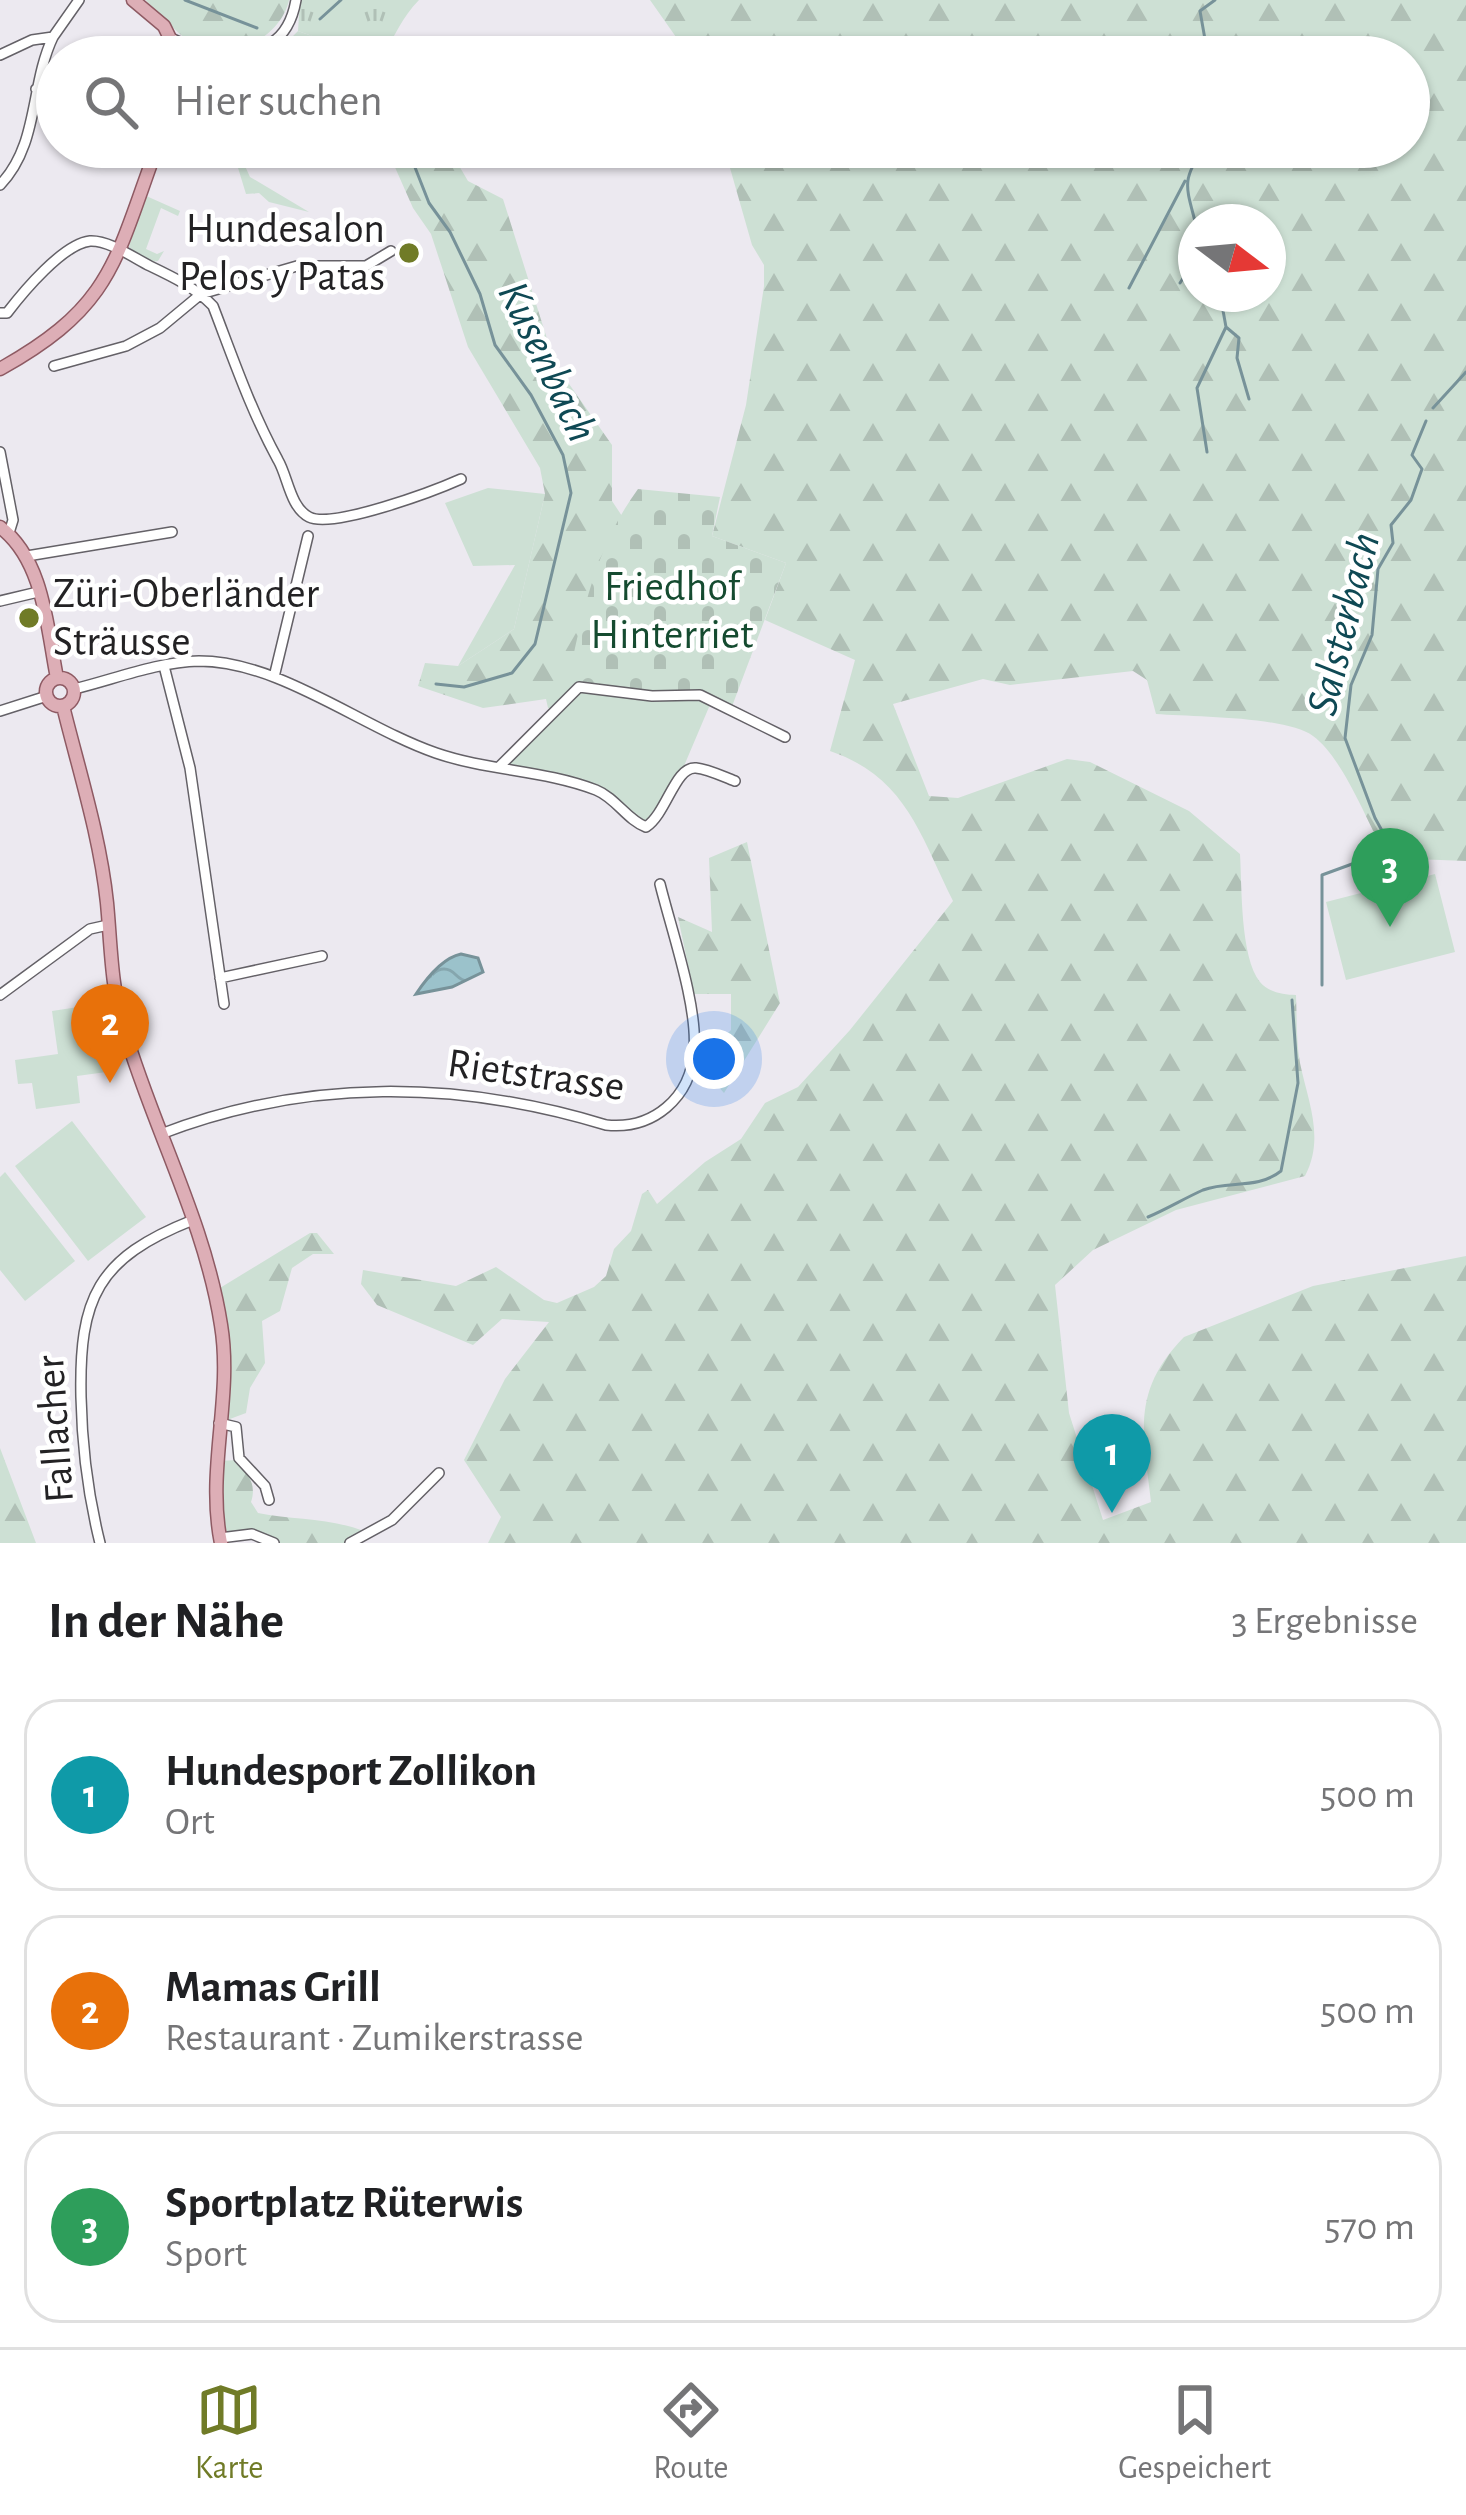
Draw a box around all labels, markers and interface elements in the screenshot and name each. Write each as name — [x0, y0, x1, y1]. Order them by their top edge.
search box — [36, 36, 1430, 168]
icon: search — [78, 69, 144, 135]
text: Hier suchen — [174, 79, 383, 124]
north arrow — [1178, 204, 1286, 312]
place label: Hundesalon Pelos y Patas — [179, 208, 385, 298]
marker: Hundesalon Pelos y Patas — [396, 240, 422, 266]
water label: Kusenbach — [489, 275, 605, 449]
water label: Salsterbach — [1300, 528, 1388, 720]
park label: Friedhof Hinterriet — [591, 566, 753, 656]
place label: Züri-Oberländer Sträusse — [53, 573, 320, 663]
marker: Züri-Oberländer Sträusse — [16, 605, 42, 631]
pin: 3 — [1351, 828, 1429, 927]
pin: 2 — [71, 984, 149, 1083]
your location — [684, 1029, 744, 1089]
street label: Rietstrasse — [445, 1042, 627, 1108]
street label: Fallacher — [29, 1354, 81, 1504]
pin: 1 — [1073, 1414, 1151, 1513]
text: In der Nähe — [48, 1596, 284, 1647]
text: 3 Ergebnisse — [1231, 1602, 1418, 1641]
text: Hundesport Zollikon — [165, 1749, 537, 1794]
text: 1 — [83, 1776, 97, 1815]
text: 500 m — [1320, 1776, 1415, 1815]
text: Ort — [165, 1803, 215, 1842]
text: Mamas Grill — [165, 1965, 381, 2010]
text: 2 — [81, 1992, 99, 2031]
text: 500 m — [1320, 1992, 1415, 2031]
text: Restaurant · Zumikerstrasse — [165, 2019, 584, 2058]
text: Sportplatz Rüterwis — [165, 2181, 523, 2226]
text: 3 — [82, 2208, 98, 2247]
text: 570 m — [1324, 2208, 1415, 2247]
text: Sport — [165, 2235, 247, 2274]
tab: Karte — [195, 2377, 263, 2489]
tab: Route — [653, 2377, 729, 2489]
tab: Gespeichert — [1118, 2377, 1271, 2489]

